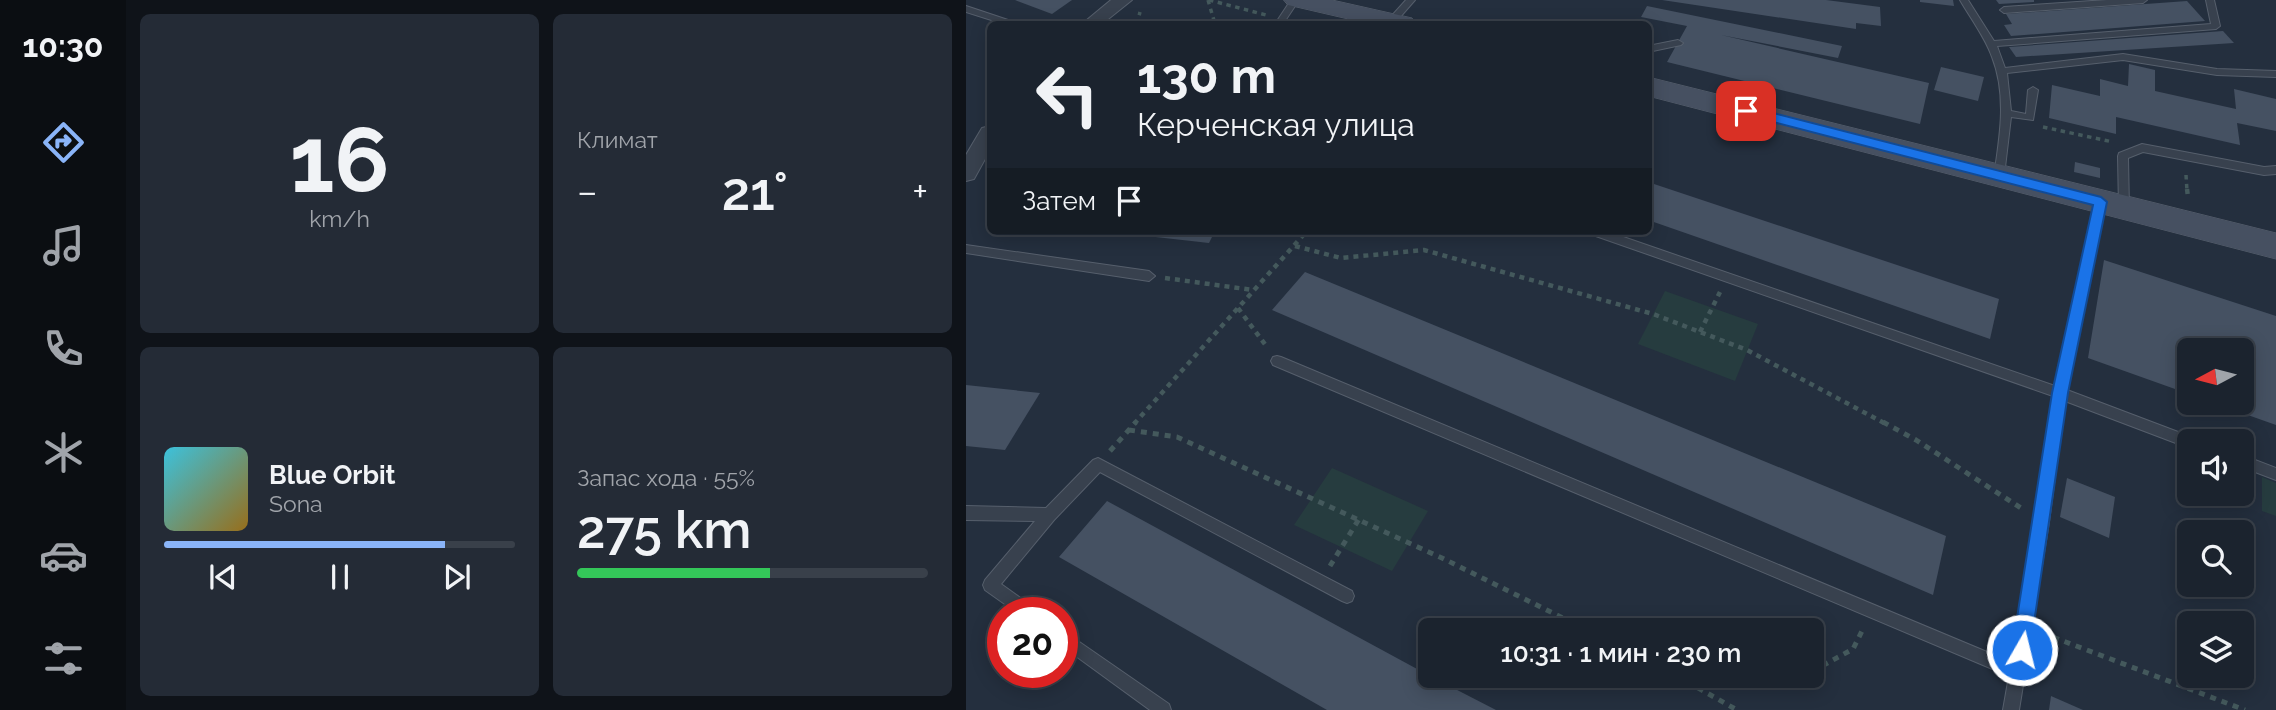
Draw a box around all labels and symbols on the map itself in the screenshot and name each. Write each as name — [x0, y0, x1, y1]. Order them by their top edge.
pin — [1716, 81, 1776, 141]
north arrow — [2177, 338, 2254, 415]
speed limit sign: 20 — [987, 597, 1078, 688]
position arrow — [1985, 613, 2059, 687]

